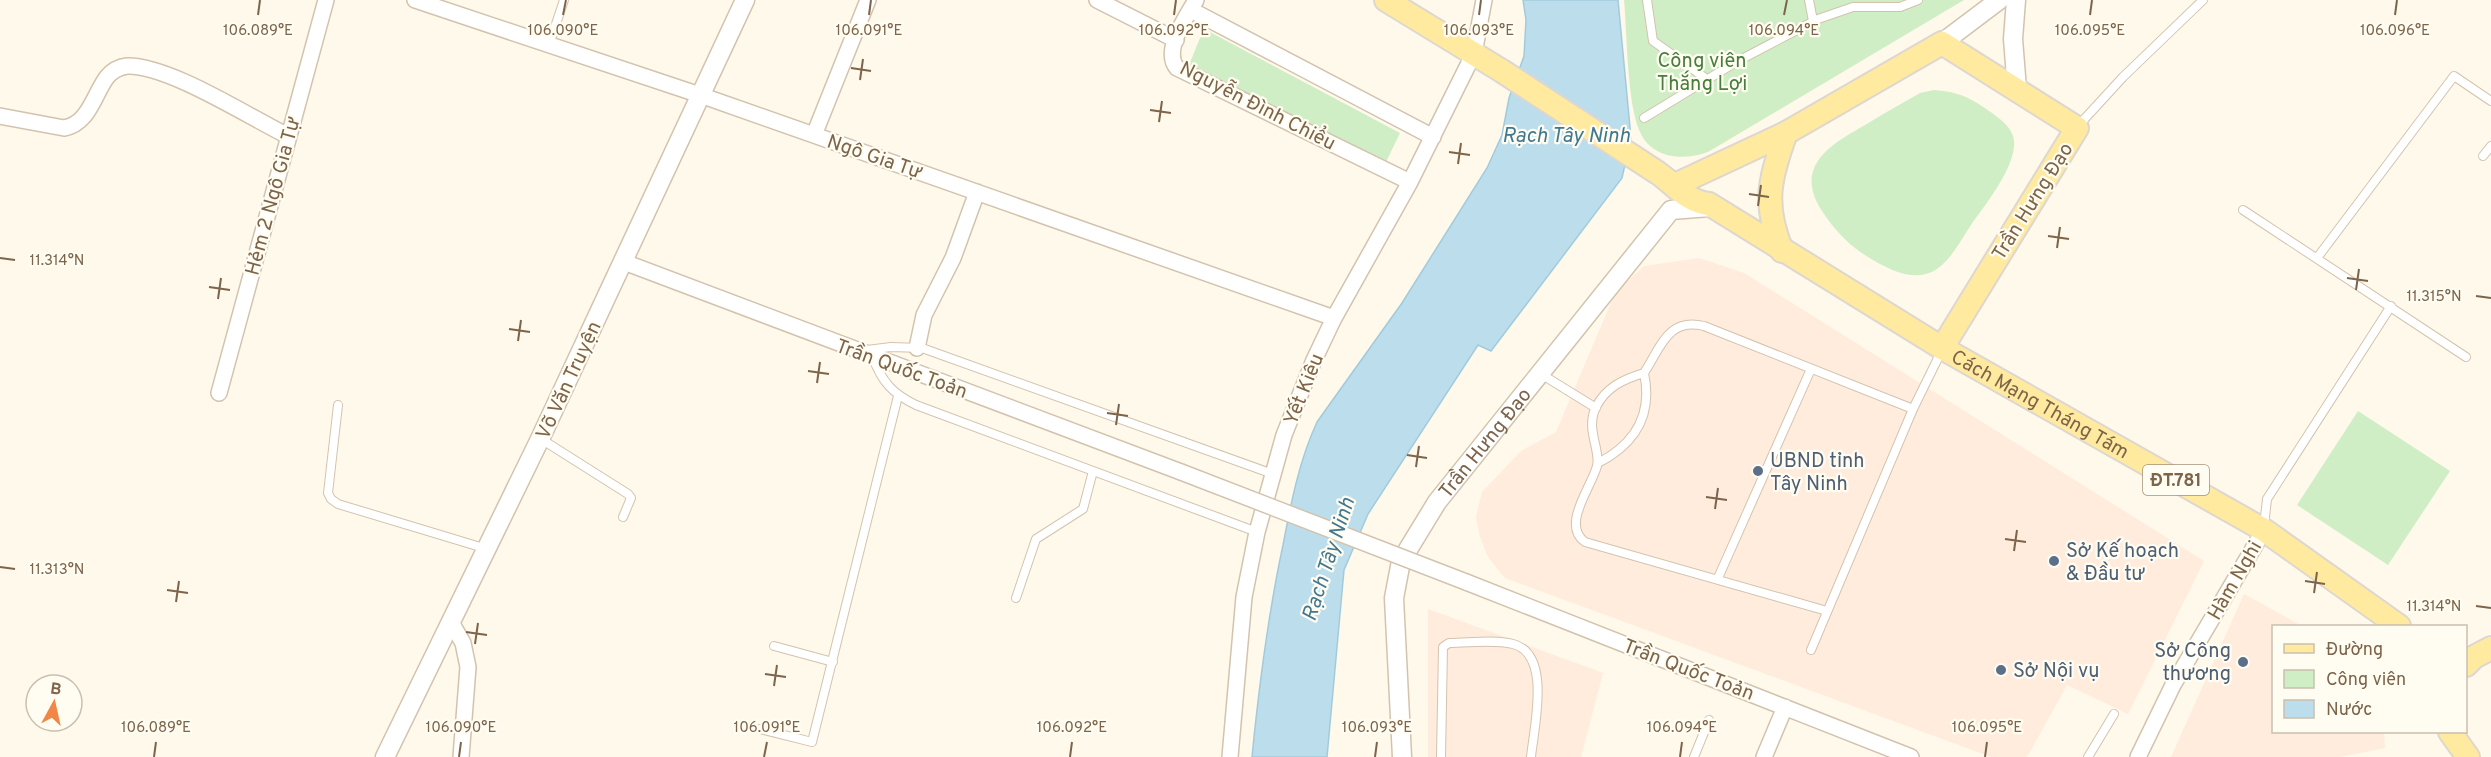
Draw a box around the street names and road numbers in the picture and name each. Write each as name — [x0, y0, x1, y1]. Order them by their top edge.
street label: Nguyễn Đình Chiểu — [1175, 53, 1341, 157]
street label: Hẻm 2 Ngô Gia Tự — [240, 114, 308, 279]
street label: Ngô Gia Tự — [823, 129, 926, 186]
street label: Trần Hưng Đạo — [1986, 138, 2080, 266]
street label: Võ Văn Truyện — [531, 317, 609, 444]
street label: Trần Quốc Toản — [832, 333, 971, 406]
street label: Cách Mạng Tháng Tám — [1946, 345, 2133, 466]
street label: Yết Kiêu — [1278, 350, 1331, 429]
street label: Trần Hưng Đạo — [1434, 383, 1538, 504]
road number: ĐT.781 — [2143, 465, 2209, 495]
street label: Hàm Nghi — [2203, 537, 2269, 625]
street label: Trần Quốc Toản — [1619, 633, 1758, 708]

